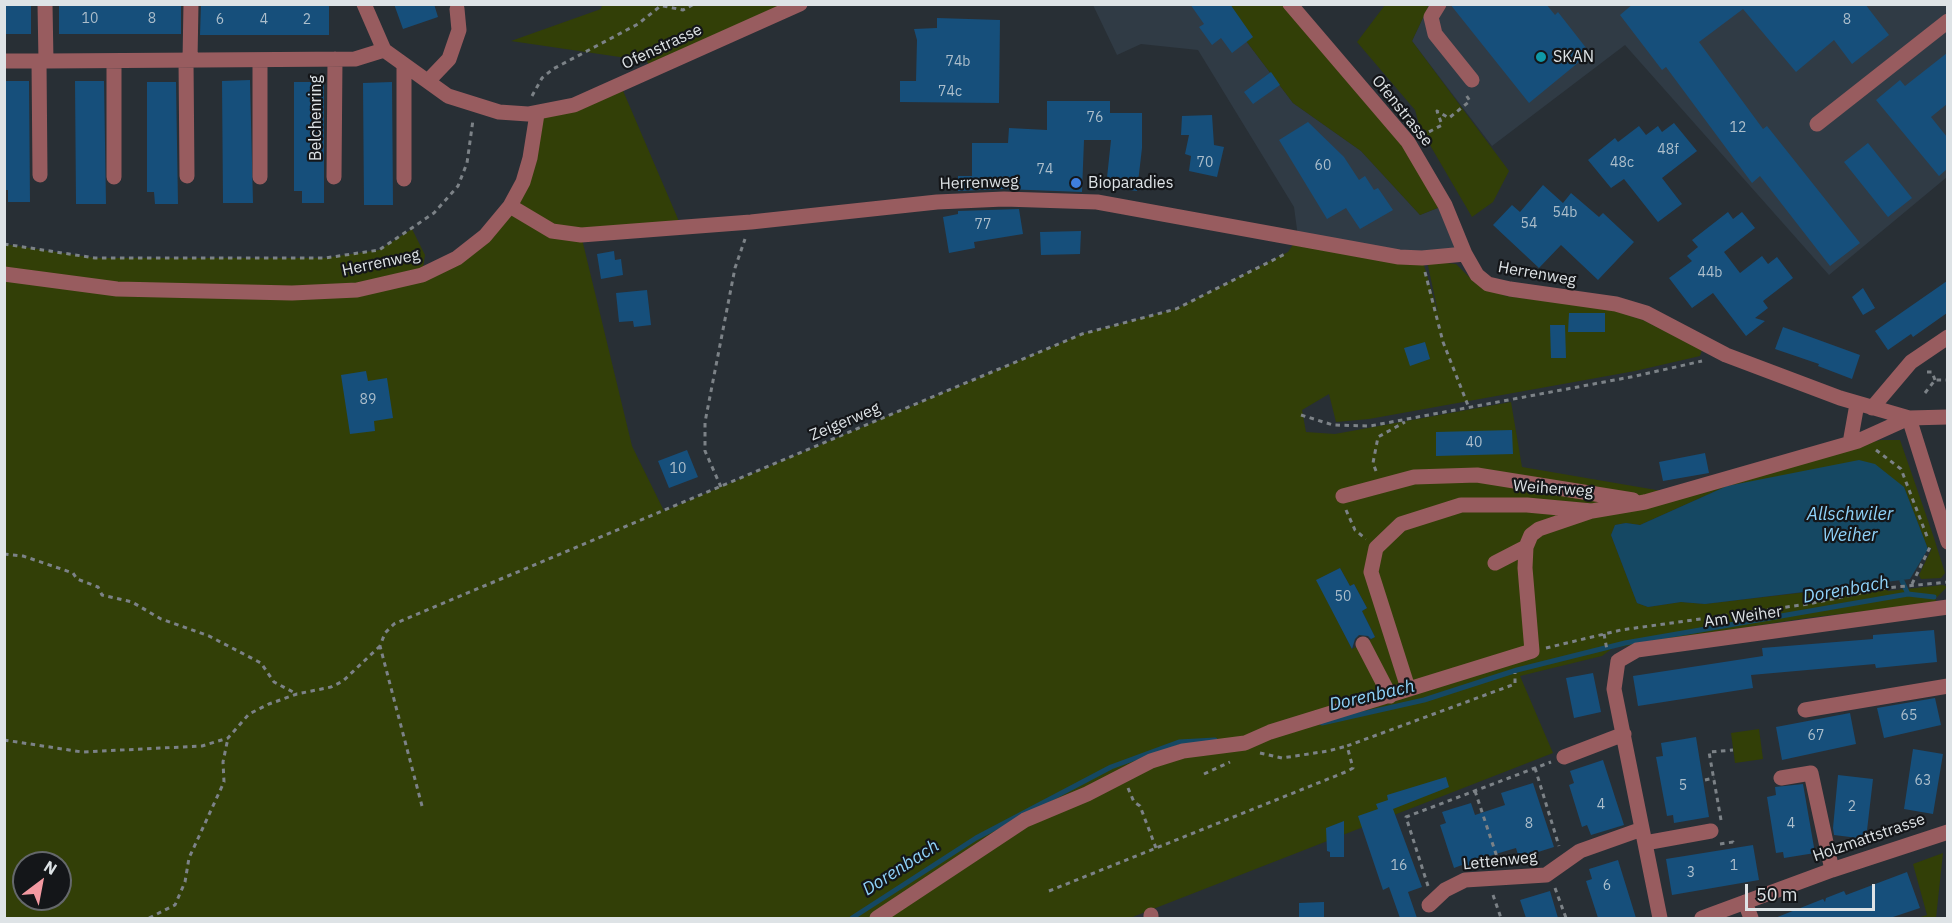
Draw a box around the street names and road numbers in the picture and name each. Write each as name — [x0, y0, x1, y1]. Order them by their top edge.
street label: Ofenstrasse — [619, 20, 705, 74]
street label: Ofenstrasse — [1367, 71, 1437, 151]
street label: Belchenring — [306, 75, 326, 161]
street label: Herrenweg — [939, 172, 1019, 194]
street label: Herrenweg — [340, 245, 422, 281]
street label: Herrenweg — [1496, 258, 1578, 290]
street label: Zeigerweg — [807, 399, 883, 445]
street label: Weiherweg — [1512, 477, 1594, 501]
street label: Am Weiher — [1703, 602, 1783, 632]
street label: Holzmattstrasse — [1810, 810, 1928, 866]
street label: Lettenweg — [1462, 848, 1538, 874]

